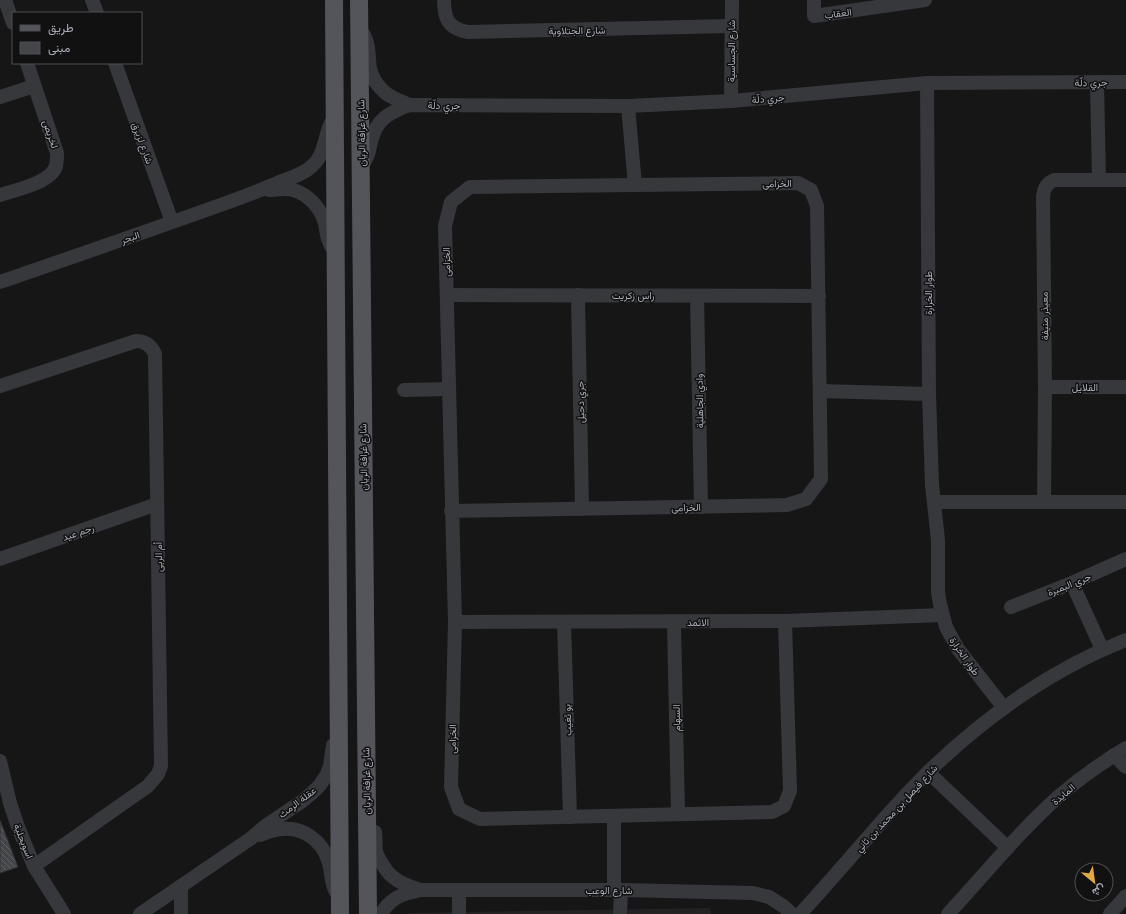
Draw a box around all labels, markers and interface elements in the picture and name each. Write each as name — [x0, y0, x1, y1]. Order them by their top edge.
street label: العقاب — [824, 5, 853, 23]
legend — [12, 12, 142, 64]
text: طريق — [48, 20, 74, 36]
street label: شارع الجساسية — [725, 20, 739, 82]
street label: شارع الجتلاوية — [548, 23, 606, 38]
text: مبنى — [48, 40, 70, 56]
street label: جري دلّة — [1074, 76, 1108, 91]
street label: جري دلّة — [751, 91, 786, 108]
street label: شارع غرافة الريان — [354, 99, 370, 167]
street label: جري دلّة — [427, 99, 461, 114]
street label: لخريص — [39, 118, 61, 151]
street label: شارع لزيرق — [128, 121, 156, 166]
street label: الخزامى — [762, 177, 792, 191]
street label: البحر — [118, 228, 142, 248]
street label: الخزامى — [440, 247, 454, 277]
street label: طوار الخرارة — [922, 270, 936, 315]
street label: راس زكريت — [612, 289, 654, 303]
street label: معيذر منيفة — [1038, 292, 1052, 340]
street label: وادي الجاهلية — [693, 373, 708, 428]
street label: جري دحيل — [574, 380, 589, 423]
street label: القلايل — [1072, 381, 1098, 395]
street label: شارع غرافة الريان — [356, 423, 372, 491]
street label: الخزامى — [671, 501, 701, 515]
street label: رجم عيد — [61, 521, 96, 545]
street label: أم الربى — [152, 541, 166, 572]
street label: جري البمبرة — [1046, 570, 1094, 601]
street label: الاثمد — [687, 616, 709, 630]
street label: طوار الخرارة — [946, 634, 983, 679]
street label: بو ثغيب — [560, 704, 576, 736]
street label: السهام — [670, 704, 684, 732]
street label: الخزامى — [446, 724, 460, 754]
street label: شارع غرافة الريان — [359, 747, 375, 815]
street label: شارع فيصل بن محمد بن ثاني — [852, 762, 942, 856]
street label: المايدة — [1049, 781, 1078, 809]
street label: عقلة الرمث — [276, 784, 319, 822]
street label: اسويحلية — [10, 822, 36, 861]
north arrow — [1074, 862, 1114, 902]
text: ش — [1089, 881, 1108, 900]
street label: شارع الوعب — [586, 884, 633, 898]

